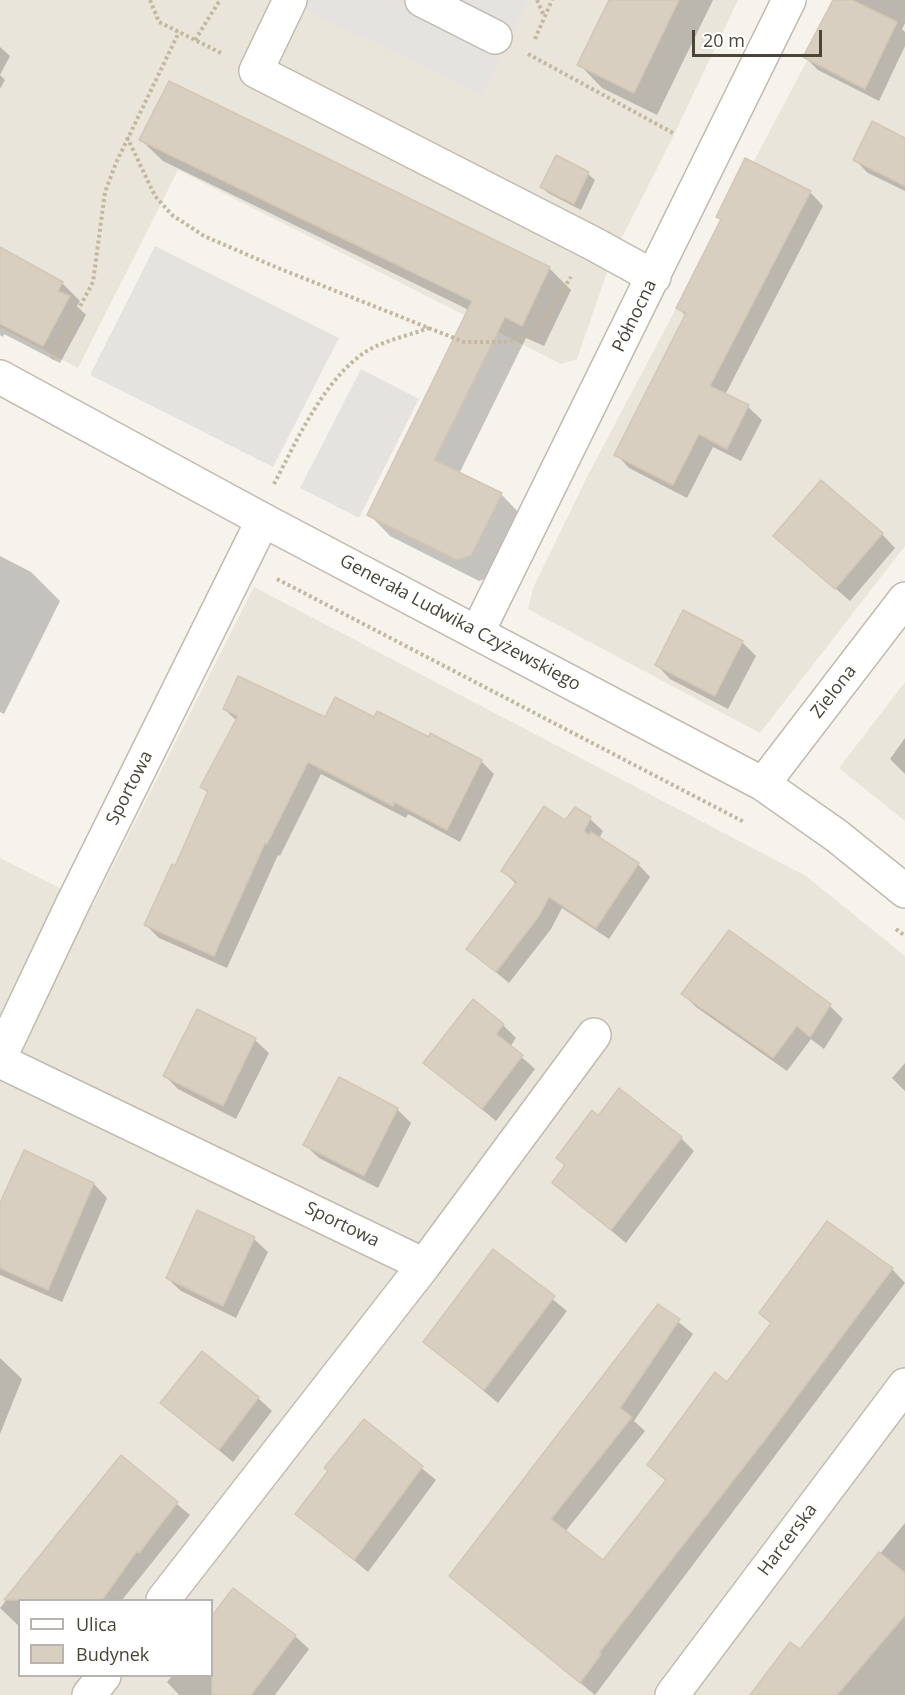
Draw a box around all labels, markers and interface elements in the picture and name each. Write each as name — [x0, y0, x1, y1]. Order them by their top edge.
scale bar — [695, 18, 826, 56]
text: 20 m — [703, 28, 745, 52]
street label: Północna — [608, 276, 662, 356]
street label: Generała Ludwika Czyżewskiego — [336, 550, 584, 696]
street label: Zielona — [807, 661, 861, 723]
street label: Sportowa — [102, 747, 158, 829]
street label: Sportowa — [301, 1198, 383, 1252]
street label: Harcerska — [754, 1500, 822, 1580]
legend — [18, 1599, 213, 1677]
text: Ulica — [76, 1612, 117, 1636]
text: Budynek — [76, 1642, 149, 1666]

